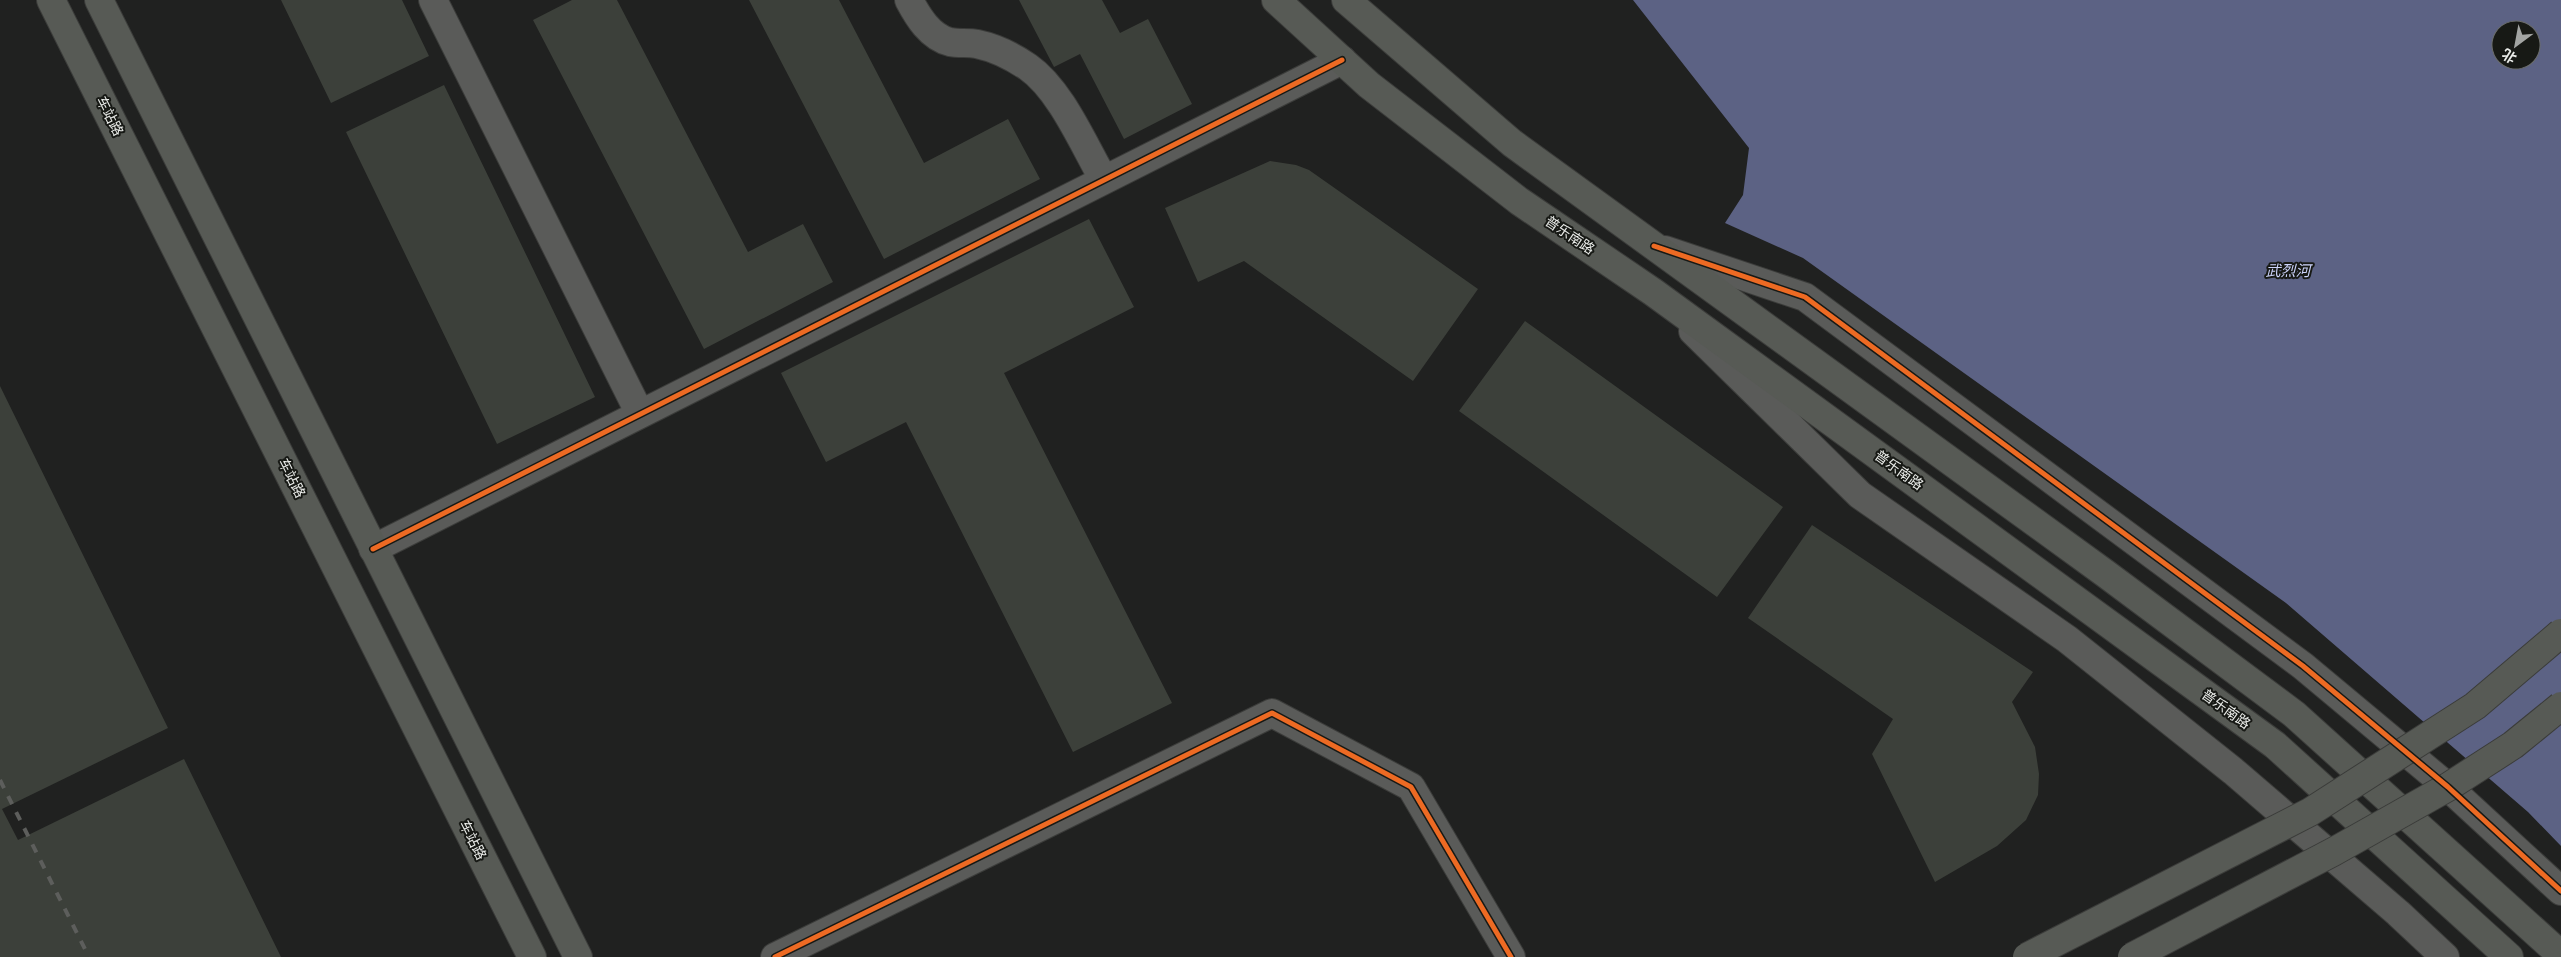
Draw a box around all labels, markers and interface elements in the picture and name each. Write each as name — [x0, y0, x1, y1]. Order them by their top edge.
north arrow — [2491, 20, 2541, 70]
text: 北 — [2498, 45, 2520, 67]
street label: 车站路 — [92, 93, 128, 139]
street label: 普乐南路 — [1542, 212, 1598, 258]
water label: 武烈河 — [2265, 261, 2313, 281]
street label: 普乐南路 — [1871, 446, 1927, 494]
street label: 车站路 — [274, 455, 310, 501]
street label: 普乐南路 — [2198, 685, 2254, 733]
street label: 车站路 — [455, 817, 491, 863]

